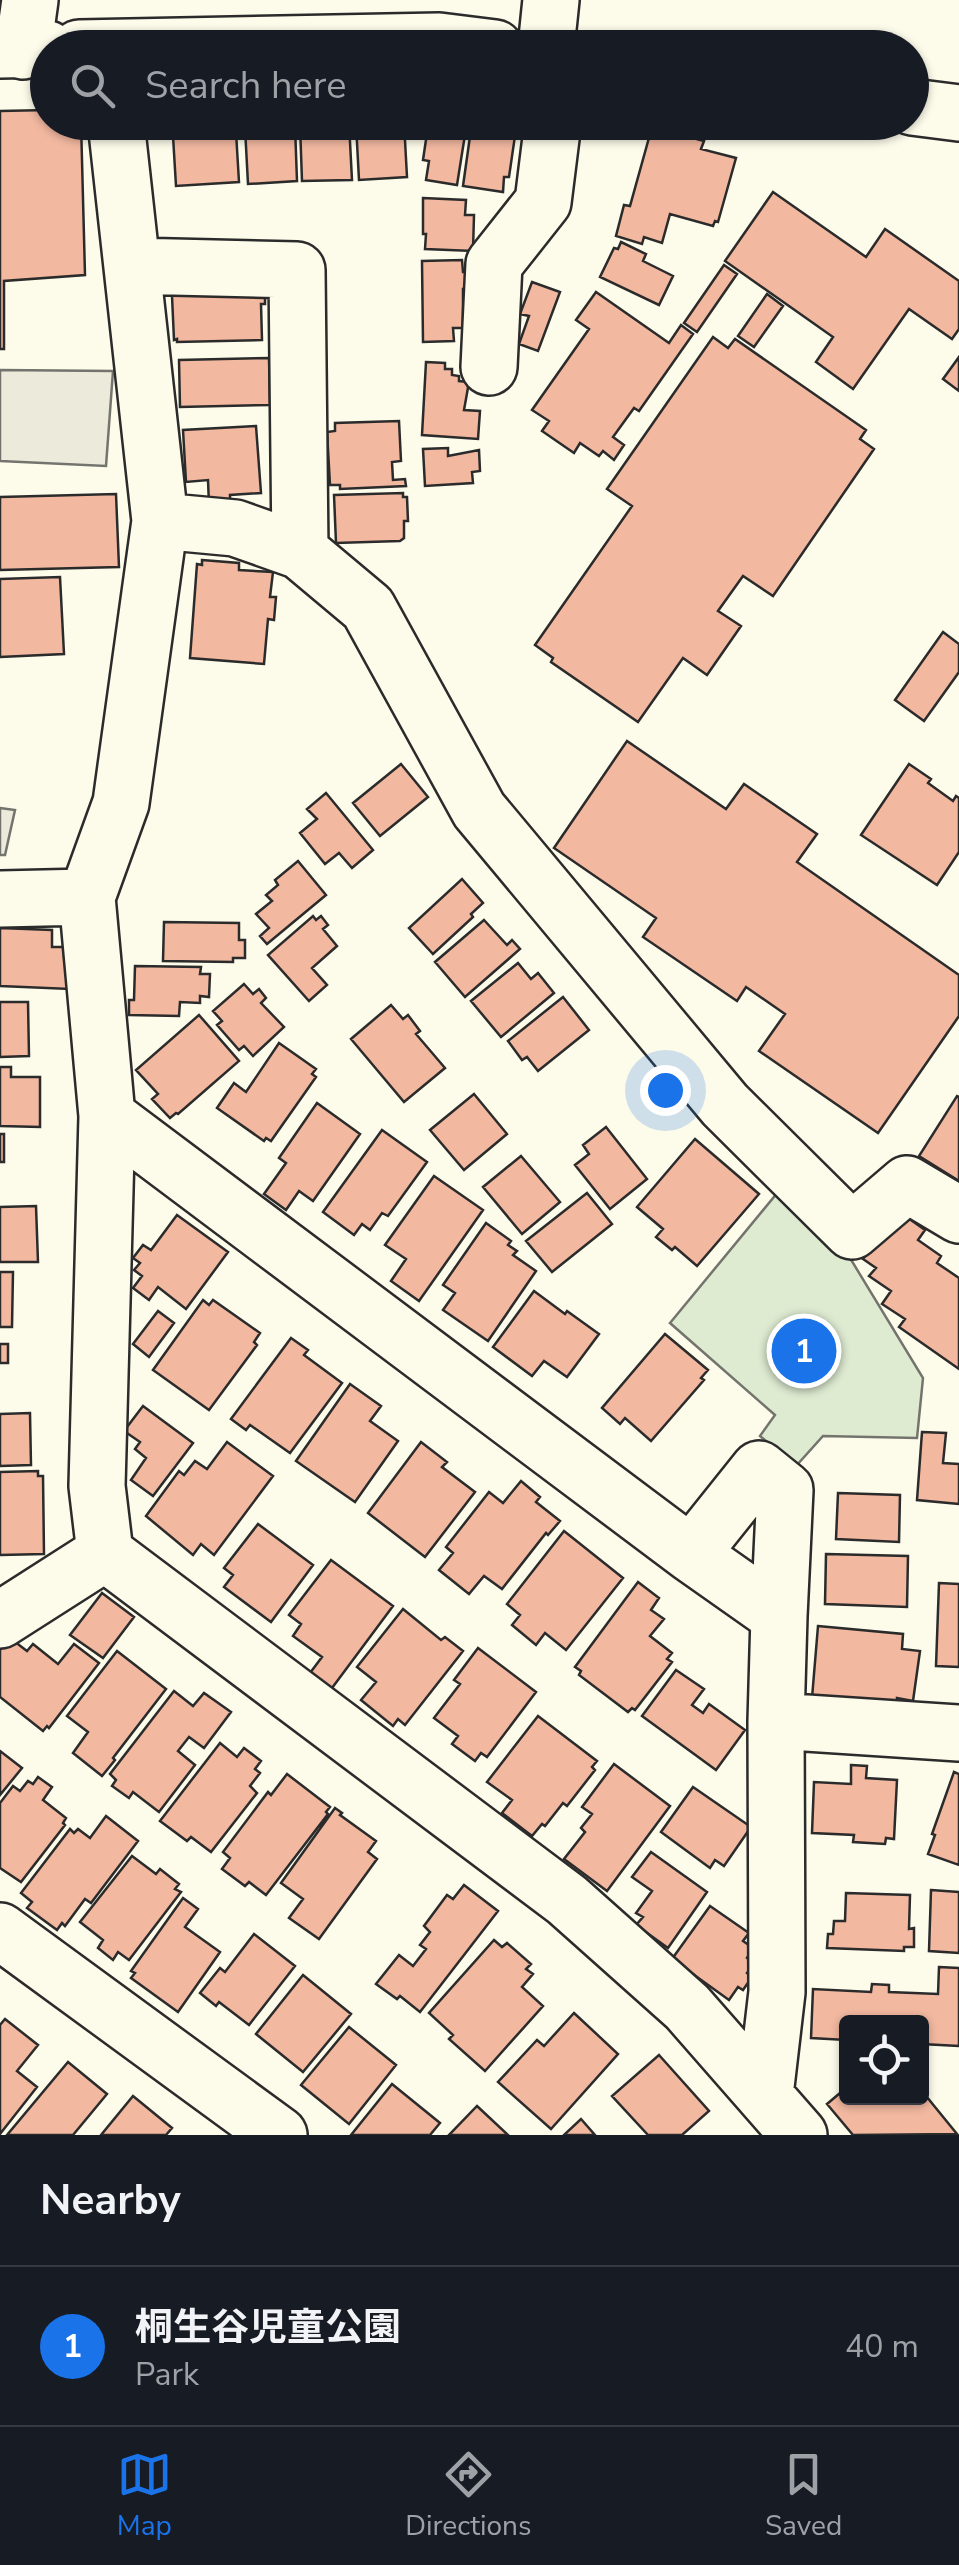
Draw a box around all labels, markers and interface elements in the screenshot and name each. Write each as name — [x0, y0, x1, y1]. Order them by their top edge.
search box — [30, 30, 929, 140]
icon: search — [65, 58, 120, 113]
text: Search here — [145, 60, 346, 111]
your location — [640, 1065, 691, 1116]
pin: 1 — [772, 1314, 836, 1388]
map controls — [839, 2015, 929, 2105]
button: locate — [839, 2015, 929, 2105]
text: Nearby — [40, 2172, 181, 2229]
text: 桐生谷児童公園 — [135, 2302, 401, 2353]
text: 1 — [63, 2325, 82, 2368]
text: 40 m — [845, 2325, 919, 2368]
text: Park — [135, 2353, 199, 2396]
tab: Map — [117, 2447, 172, 2545]
tab: Directions — [405, 2447, 531, 2545]
tab: Saved — [765, 2447, 842, 2545]

